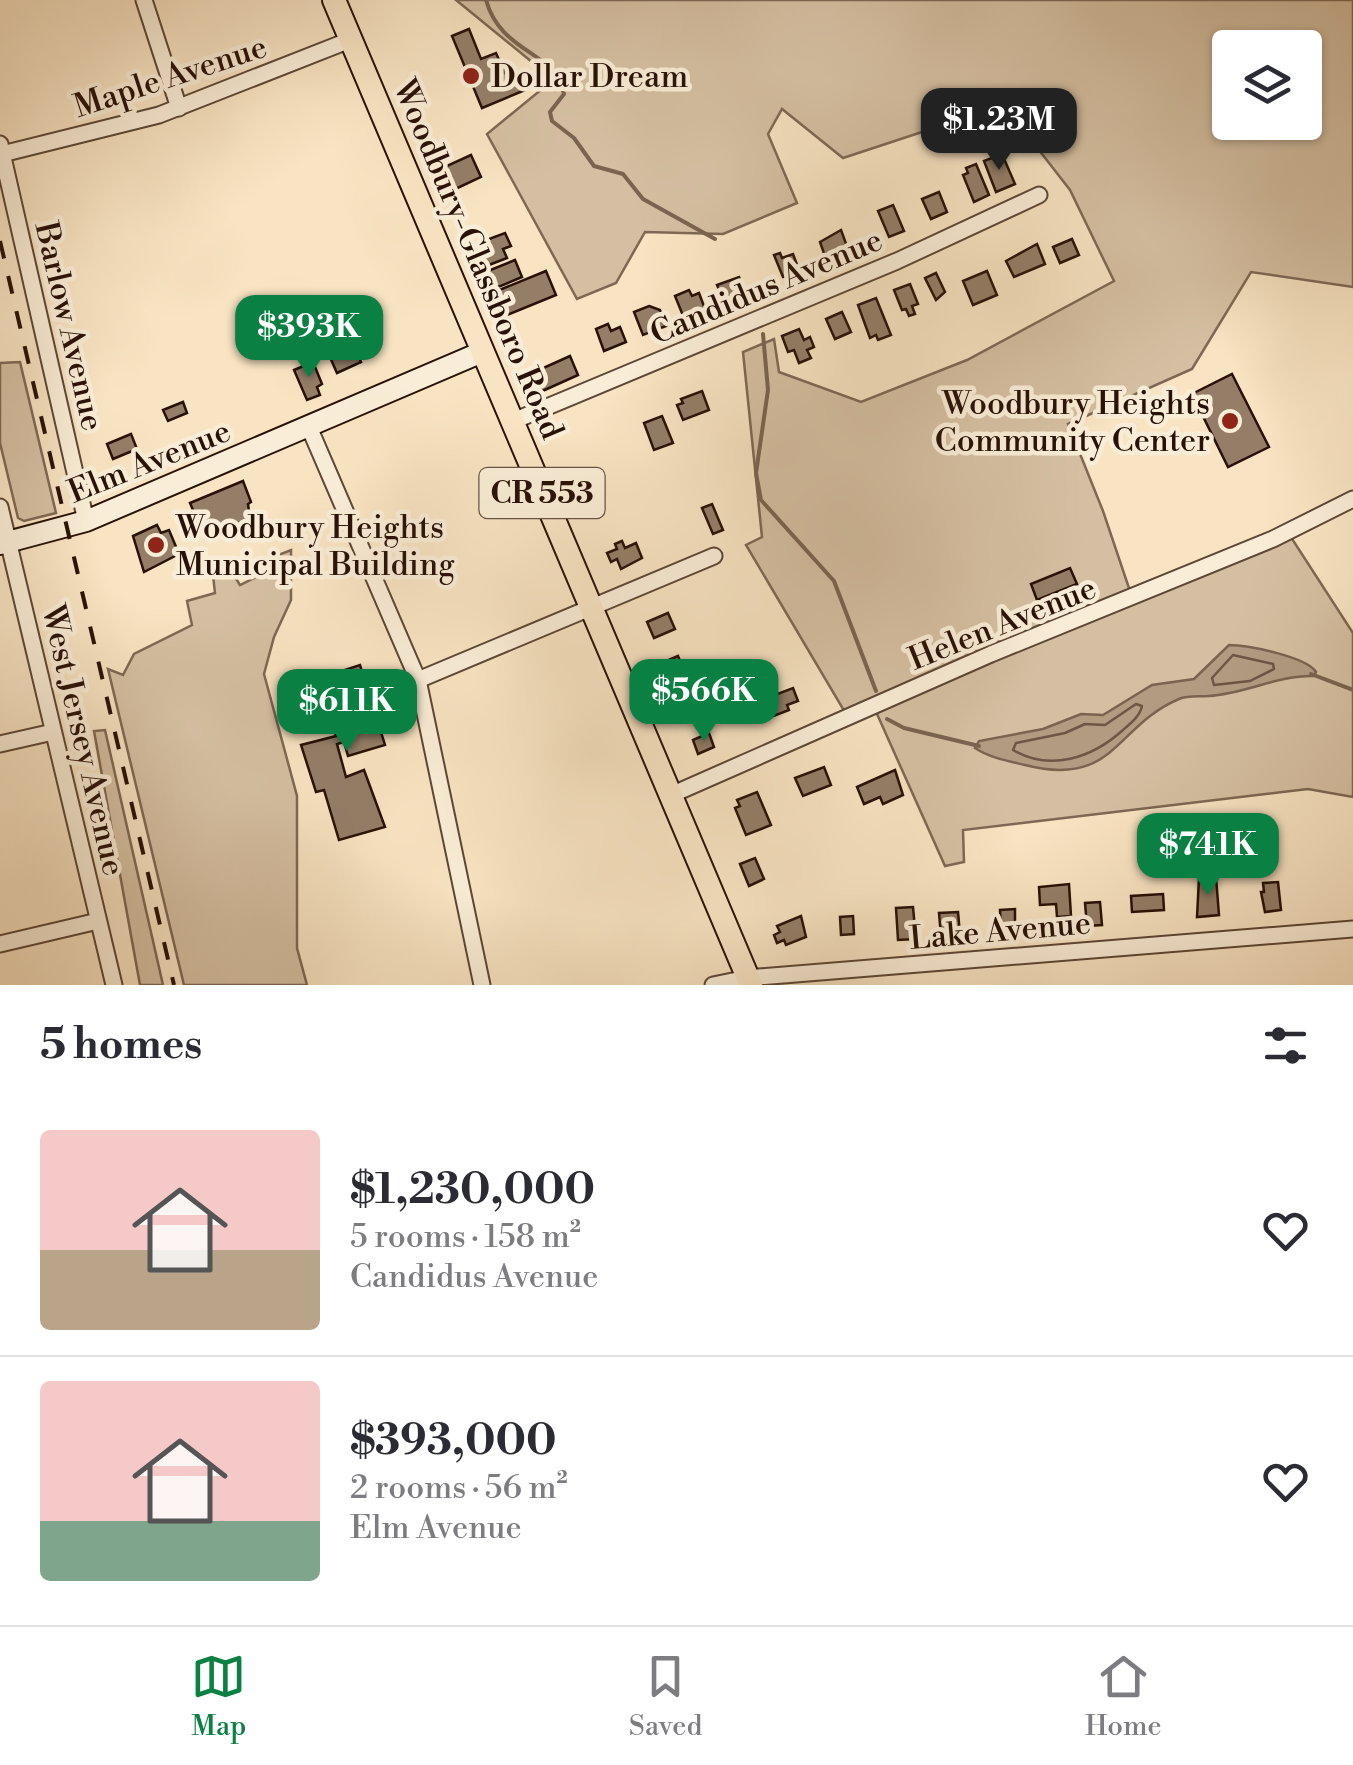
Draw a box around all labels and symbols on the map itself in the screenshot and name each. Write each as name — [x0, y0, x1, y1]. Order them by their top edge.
street label: Maple Avenue — [69, 27, 272, 127]
place label: Dollar Dream — [491, 57, 688, 97]
marker: Dollar Dream — [460, 65, 482, 87]
street label: Woodbury-Glassboro Road — [384, 73, 572, 445]
pin: $1.23M — [918, 88, 1080, 173]
street label: Barlow Avenue — [25, 217, 112, 434]
street label: Candidus Avenue — [644, 220, 889, 354]
pin: $393K — [239, 295, 379, 380]
place label: Woodbury Heights Community Center — [935, 384, 1210, 461]
marker: Woodbury Heights Community Center — [1219, 410, 1241, 432]
street label: Elm Avenue — [62, 411, 236, 513]
road number: CR 553 — [480, 468, 604, 518]
place label: Woodbury Heights Municipal Building — [175, 508, 455, 585]
marker: Woodbury Heights Municipal Building — [145, 534, 167, 556]
street label: Helen Avenue — [903, 568, 1102, 680]
street label: West Jersey Avenue — [32, 600, 134, 880]
pin: $566K — [634, 659, 774, 744]
pin: $611K — [277, 669, 417, 754]
pin: $741K — [1138, 813, 1278, 898]
street label: Lake Avenue — [908, 903, 1093, 959]

